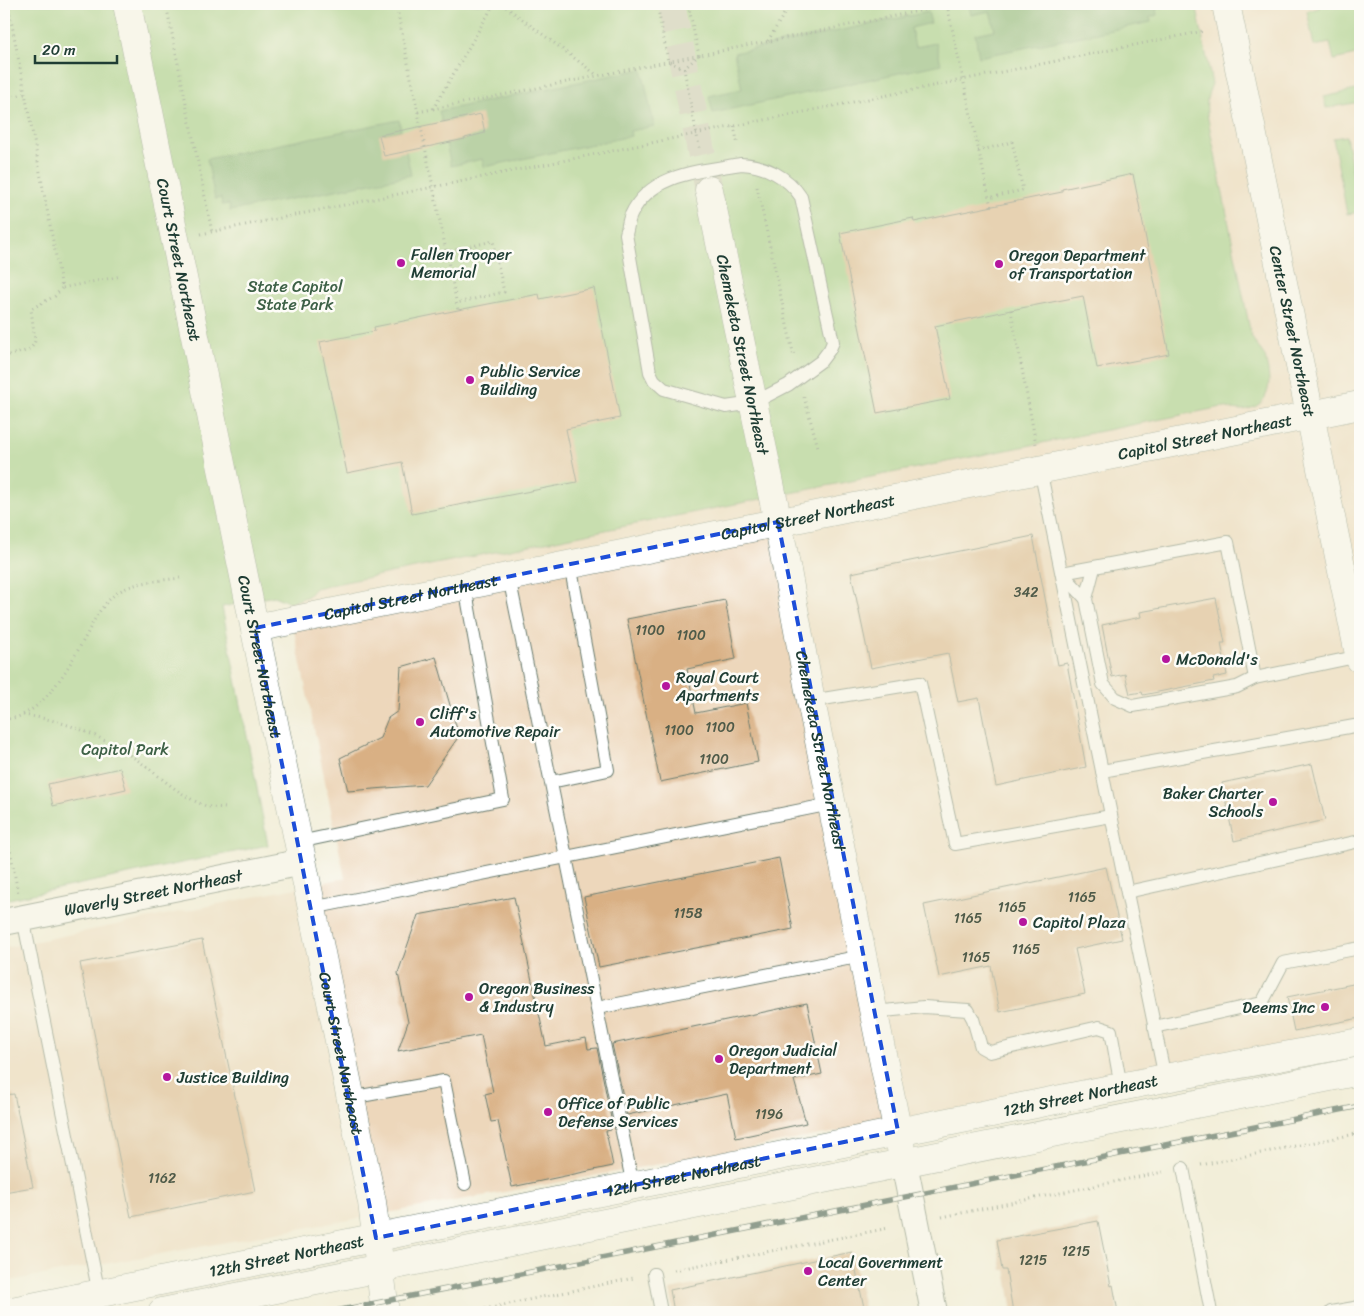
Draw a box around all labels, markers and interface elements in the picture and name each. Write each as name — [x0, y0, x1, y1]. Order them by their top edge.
scale bar — [35, 32, 118, 64]
text: 20 m — [42, 37, 76, 63]
street label: Court Street Northeast — [148, 176, 210, 344]
place label: Fallen Trooper Memorial — [411, 240, 513, 287]
place label: Oregon Department of Transportation — [1009, 241, 1146, 288]
street label: Center Street Northeast — [1261, 243, 1325, 420]
street label: Chemeketa Street Northeast — [708, 252, 778, 458]
marker: Fallen Trooper Memorial — [395, 257, 407, 269]
marker: Oregon Department of Transportation — [993, 258, 1005, 270]
park label: State Capitol State Park — [247, 272, 343, 319]
place label: Public Service Building — [480, 357, 581, 404]
marker: Public Service Building — [464, 374, 476, 386]
street label: Capitol Street Northeast — [1115, 405, 1294, 468]
street label: Capitol Street Northeast — [718, 485, 897, 548]
street label: Capitol Street Northeast — [321, 565, 500, 628]
street label: Court Street Northeast — [230, 572, 291, 741]
house number: 342 — [1014, 580, 1038, 605]
house number: 1100 — [635, 618, 665, 643]
house number: 1100 — [676, 623, 706, 648]
place label: McDonald's — [1176, 645, 1258, 674]
street label: Chemeketa Street Northeast — [787, 648, 856, 854]
marker: McDonald's — [1160, 653, 1172, 665]
place label: Royal Court Apartments — [675, 663, 760, 710]
marker: Royal Court Apartments — [660, 680, 672, 692]
place label: Cliff's Automotive Repair — [429, 699, 561, 746]
house number: 1100 — [705, 715, 735, 740]
marker: Cliff's Automotive Repair — [414, 716, 426, 728]
house number: 1100 — [664, 718, 694, 743]
park label: Capitol Park — [81, 735, 169, 764]
house number: 1100 — [699, 747, 729, 772]
place label: Baker Charter Schools — [1163, 779, 1264, 826]
marker: Baker Charter Schools — [1267, 796, 1279, 808]
street label: Waverly Street Northeast — [61, 860, 245, 924]
house number: 1165 — [1068, 885, 1097, 910]
house number: 1165 — [998, 895, 1027, 920]
house number: 1158 — [673, 901, 703, 926]
house number: 1165 — [954, 906, 983, 931]
place label: Capitol Plaza — [1033, 908, 1126, 937]
marker: Capitol Plaza — [1017, 916, 1029, 928]
house number: 1165 — [1012, 937, 1041, 962]
house number: 1165 — [962, 945, 991, 970]
street label: Court Street Northeast — [311, 969, 372, 1137]
place label: Oregon Business & Industry — [479, 974, 595, 1021]
marker: Oregon Business & Industry — [463, 991, 475, 1003]
place label: Deems Inc — [1242, 993, 1315, 1022]
marker: Deems Inc — [1319, 1001, 1331, 1013]
place label: Oregon Judicial Department — [729, 1036, 838, 1083]
marker: Oregon Judicial Department — [713, 1053, 725, 1065]
place label: Justice Building — [176, 1063, 289, 1092]
street label: 12th Street Northeast — [1000, 1065, 1160, 1125]
marker: Justice Building — [161, 1071, 173, 1083]
place label: Office of Public Defense Services — [558, 1089, 679, 1136]
house number: 1196 — [755, 1102, 783, 1127]
marker: Office of Public Defense Services — [542, 1106, 554, 1118]
street label: 12th Street Northeast — [603, 1146, 763, 1205]
house number: 1162 — [148, 1166, 176, 1191]
street label: 12th Street Northeast — [206, 1226, 366, 1285]
house number: 1215 — [1062, 1239, 1091, 1264]
place label: Local Government Center — [818, 1248, 943, 1295]
house number: 1215 — [1019, 1248, 1048, 1273]
marker: Local Government Center — [802, 1265, 814, 1277]

